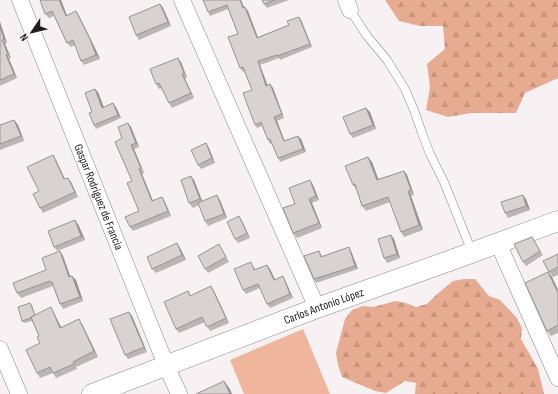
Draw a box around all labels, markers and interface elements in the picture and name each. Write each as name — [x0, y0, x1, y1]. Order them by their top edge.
north arrow — [12, 12, 52, 52]
text: N — [17, 31, 31, 44]
street label: Gaspar Rodríguez de Francia — [70, 142, 126, 253]
street label: Carlos Antonio López — [282, 285, 367, 328]

